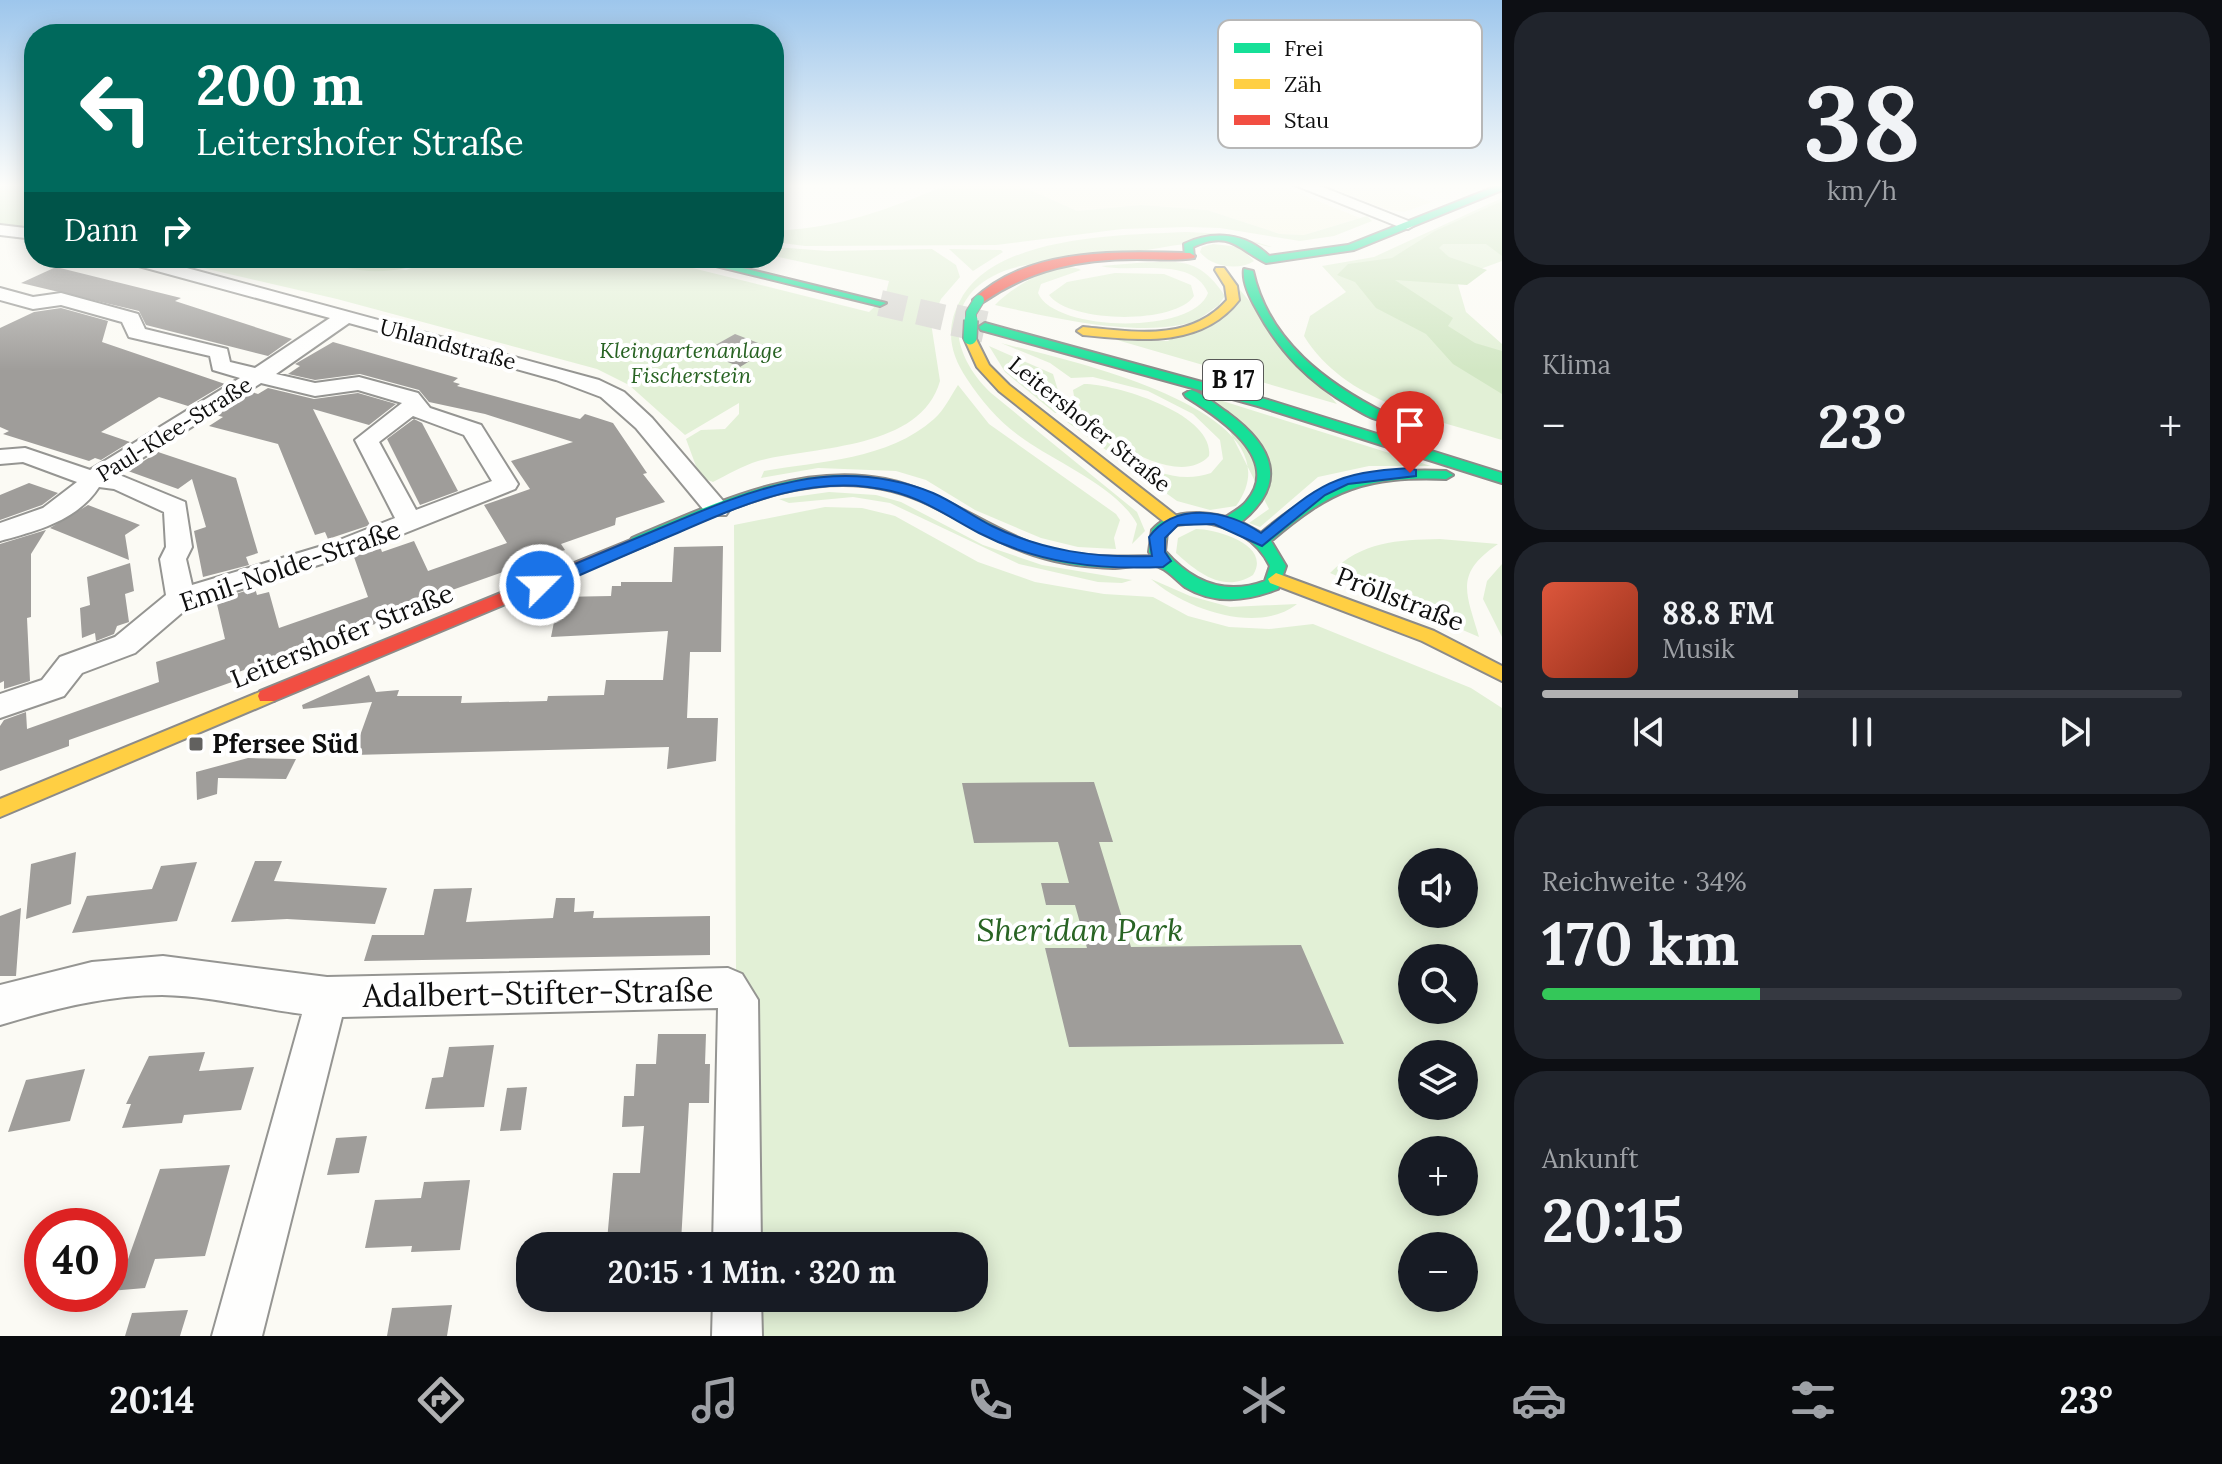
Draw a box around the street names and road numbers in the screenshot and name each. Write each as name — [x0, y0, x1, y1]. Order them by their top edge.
street label: Uhlandstraße — [377, 312, 519, 376]
street label: Leitershofer Straße — [1003, 350, 1177, 498]
road number: B 17 — [1203, 360, 1263, 400]
street label: Paul-Klee-Straße — [91, 370, 257, 488]
street label: Emil-Nolde-Straße — [175, 512, 404, 619]
street label: Pröllstraße — [1331, 559, 1469, 638]
street label: Leitershofer Straße — [226, 576, 458, 695]
street label: Adalbert-Stifter-Straße — [361, 969, 714, 1016]

